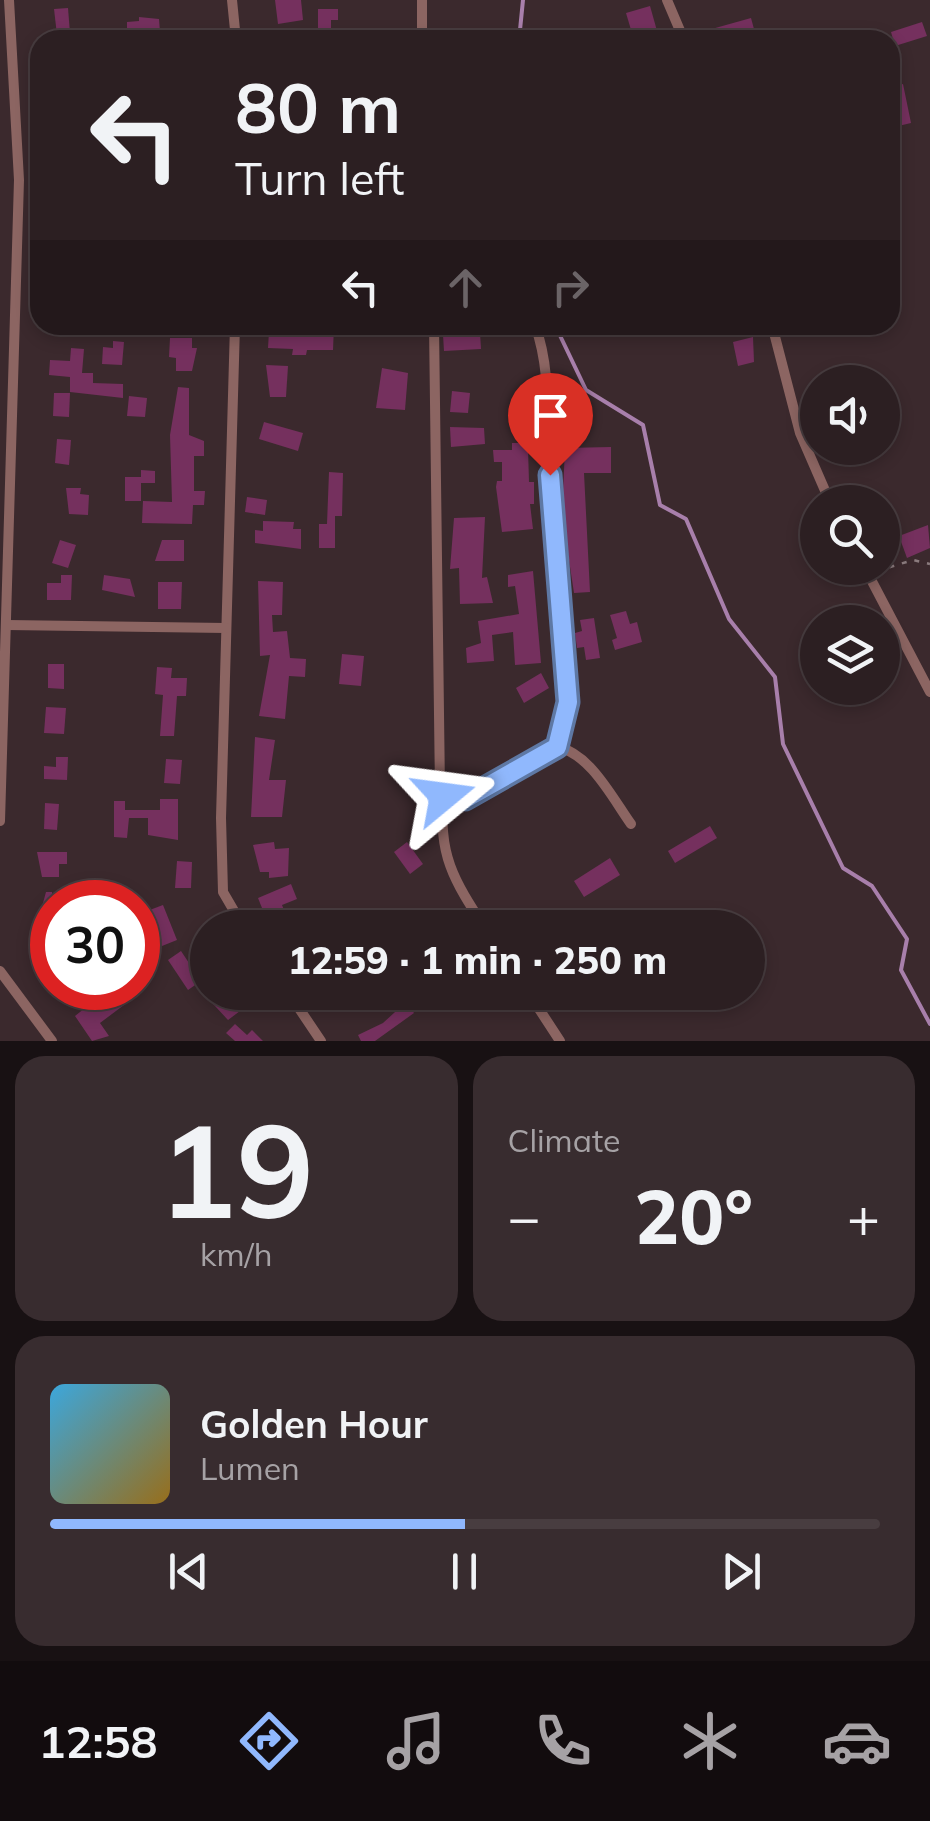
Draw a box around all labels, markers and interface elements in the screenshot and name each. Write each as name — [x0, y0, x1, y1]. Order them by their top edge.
text: 80 m — [235, 63, 401, 151]
icon: left — [70, 70, 200, 200]
text: Turn left — [235, 150, 404, 206]
icon: left — [333, 260, 388, 315]
icon: ahead — [438, 260, 493, 315]
icon: right — [543, 260, 598, 315]
map controls — [800, 365, 900, 705]
button: sound — [800, 365, 900, 465]
pin — [508, 373, 593, 476]
icon: arrive — [523, 388, 578, 443]
button: search — [800, 485, 900, 585]
button: layers — [800, 605, 900, 705]
position arrow — [392, 744, 496, 848]
speed limit sign: 30 — [30, 880, 160, 1010]
text: 12:59 · 1 min · 250 m — [288, 936, 667, 984]
text: 19 — [158, 1087, 314, 1251]
text: Climate — [508, 1120, 620, 1160]
text: 20° — [634, 1169, 753, 1263]
text: − — [508, 1182, 541, 1251]
text: + — [847, 1182, 880, 1251]
text: km/h — [200, 1234, 272, 1274]
text: Golden Hour — [200, 1400, 428, 1448]
text: Lumen — [200, 1448, 300, 1488]
icon: previous — [161, 1544, 216, 1599]
icon: pause — [437, 1544, 492, 1599]
icon: next — [714, 1544, 769, 1599]
icon: directions — [234, 1706, 304, 1776]
icon: music — [381, 1706, 451, 1776]
icon: phone — [528, 1706, 598, 1776]
icon: climate — [675, 1706, 745, 1776]
icon: car — [822, 1706, 892, 1776]
text: 12:58 — [38, 1713, 158, 1769]

